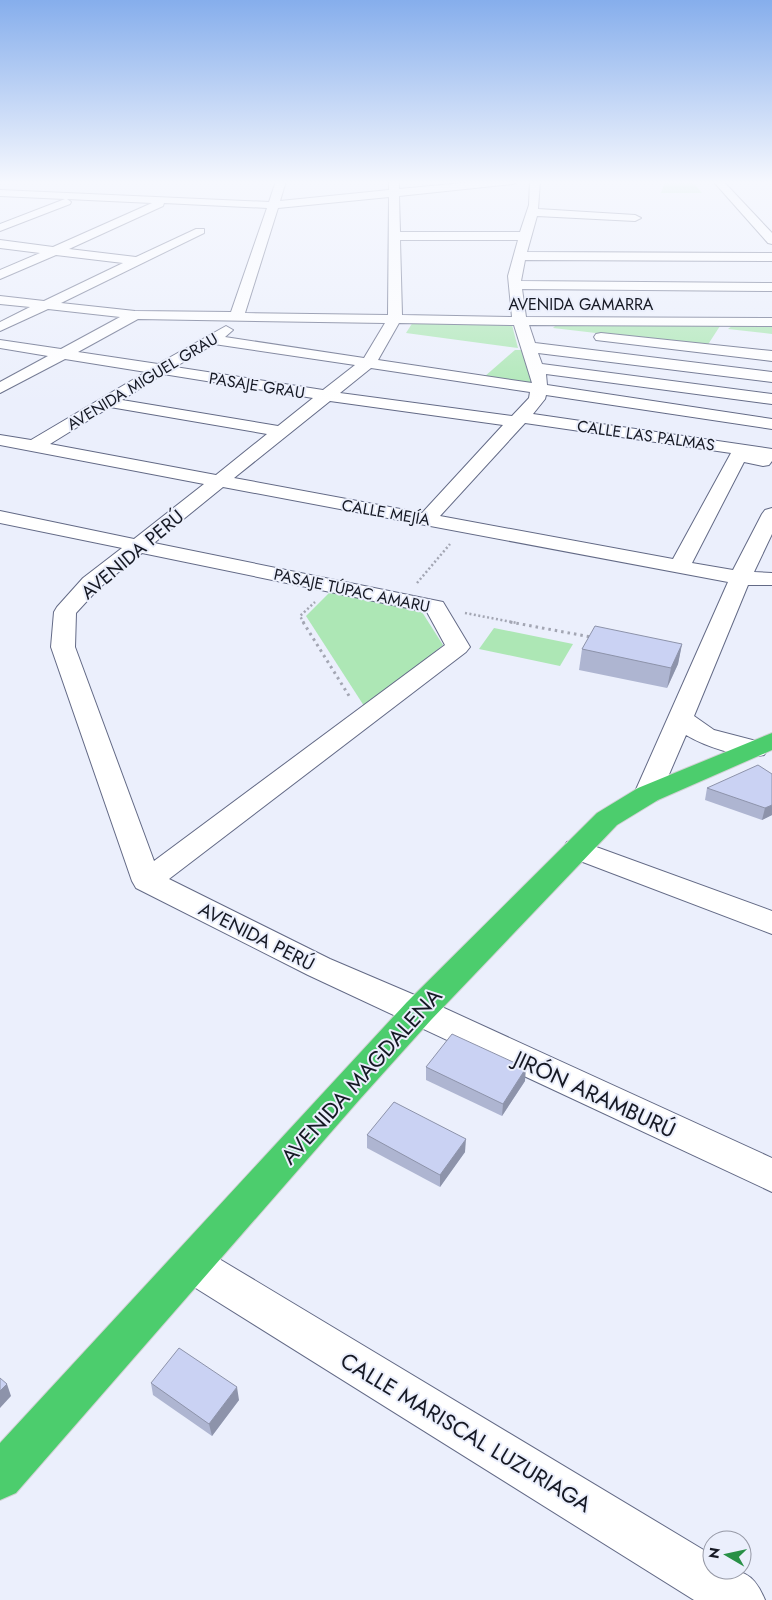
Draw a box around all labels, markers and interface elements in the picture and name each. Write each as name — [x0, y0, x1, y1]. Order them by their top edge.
street label: AVENIDA GAMARRA — [509, 293, 654, 316]
street label: AVENIDA MIGUEL GRAU — [62, 327, 222, 436]
street label: PASAJE GRAU — [207, 367, 307, 404]
street label: CALLE LAS PALMAS — [576, 414, 716, 457]
street label: CALLE MEJÍA — [340, 493, 432, 532]
street label: AVENIDA PERÚ — [75, 503, 190, 606]
street label: PASAJE TÚPAC AMARU — [272, 563, 432, 618]
street label: AVENIDA PERÚ — [194, 896, 319, 977]
street label: AVENIDA MAGDALENA — [273, 980, 449, 1171]
street label: JIRÓN ARAMBURÚ — [506, 1041, 681, 1146]
street label: CALLE MARISCAL LUZURIAGA — [335, 1344, 598, 1520]
north arrow — [702, 1530, 752, 1580]
text: N — [703, 1546, 725, 1560]

